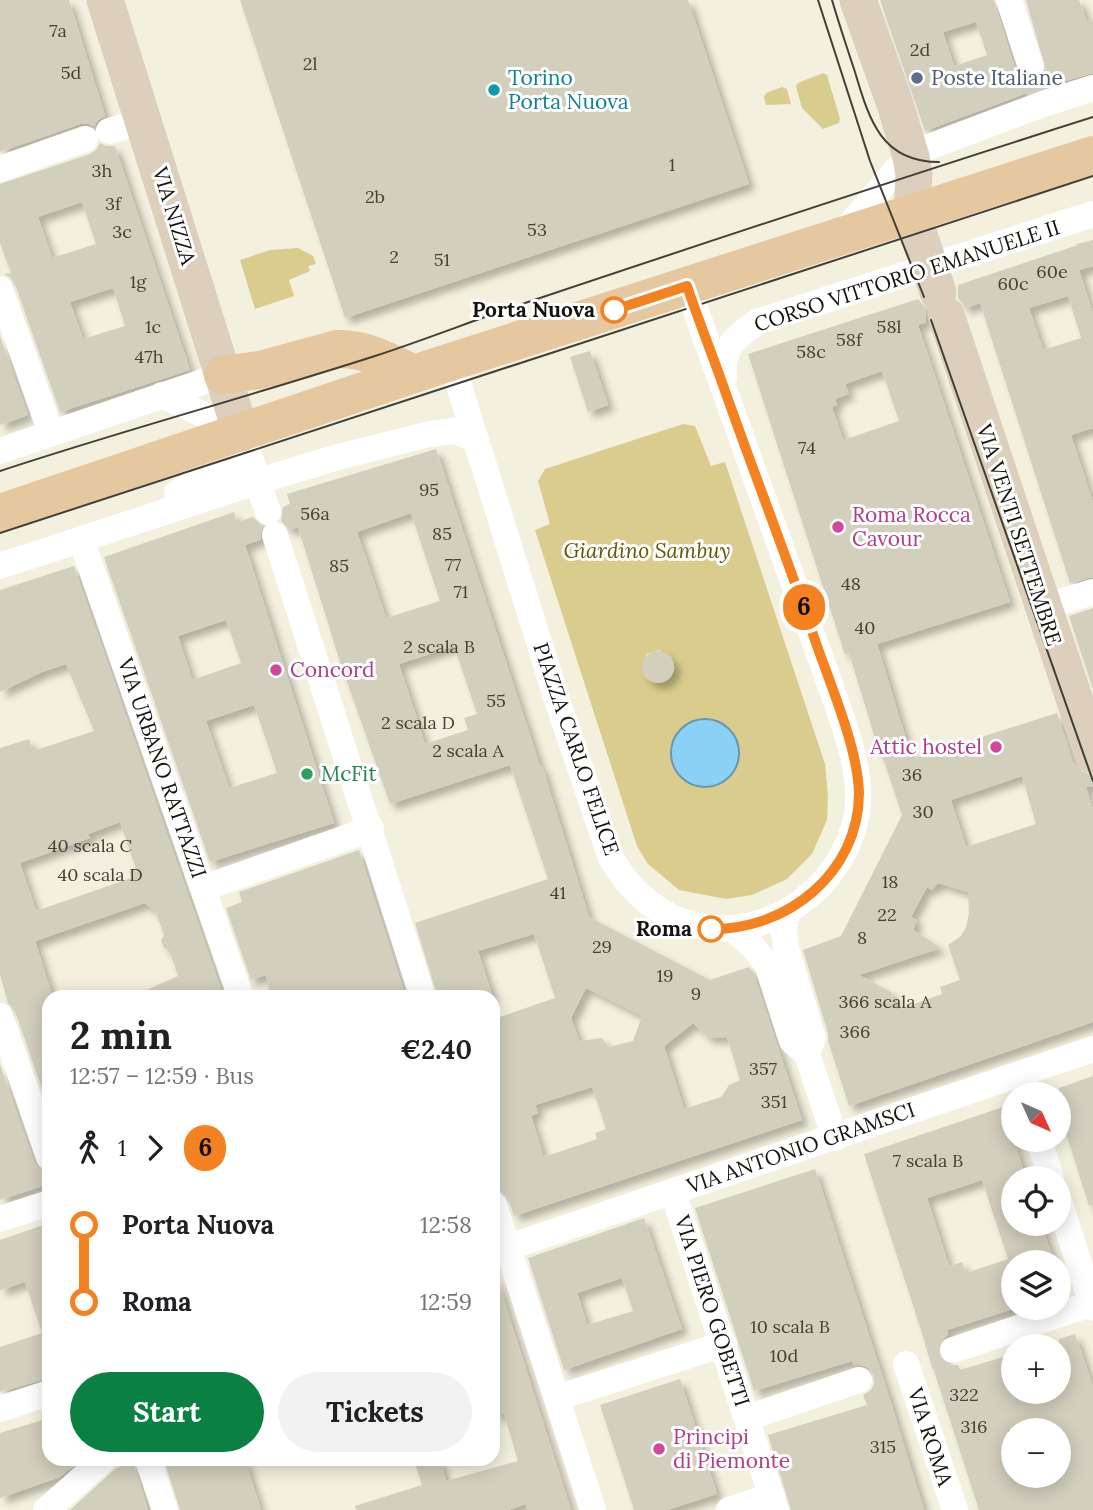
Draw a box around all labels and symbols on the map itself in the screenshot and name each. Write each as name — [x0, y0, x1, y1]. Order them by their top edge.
house number: 7a — [49, 19, 67, 42]
house number: 2d — [910, 38, 930, 61]
house number: 2l — [303, 52, 317, 75]
house number: 5d — [61, 61, 82, 84]
place label: Torino Porta Nuova — [508, 64, 629, 115]
place label: Poste Italiane — [931, 64, 1063, 91]
marker: Poste Italiane — [909, 70, 925, 86]
marker: Torino Porta Nuova — [486, 82, 502, 98]
house number: 1 — [669, 153, 675, 176]
house number: 3h — [92, 159, 113, 182]
street label: VIA NIZZA — [146, 163, 202, 269]
house number: 2b — [365, 185, 385, 208]
house number: 3f — [105, 192, 123, 215]
street label: CORSO VITTORIO EMANUELE II — [751, 213, 1063, 338]
house number: 53 — [527, 218, 547, 241]
house number: 3c — [112, 220, 132, 243]
house number: 2 — [389, 245, 399, 268]
house number: 51 — [434, 248, 450, 271]
house number: 60e — [1036, 260, 1068, 283]
house number: 1g — [130, 270, 147, 293]
house number: 60c — [997, 272, 1029, 295]
place label: Porta Nuova — [472, 296, 595, 323]
marker: Porta Nuova — [601, 297, 627, 323]
house number: 1c — [145, 315, 161, 338]
house number: 58l — [877, 315, 902, 338]
house number: 58f — [836, 328, 864, 351]
house number: 58c — [796, 340, 826, 363]
house number: 47h — [135, 345, 164, 368]
street label: VIA VENTI SETTEMBRE — [971, 420, 1068, 649]
house number: 74 — [798, 436, 816, 459]
house number: 95 — [419, 478, 439, 501]
place label: Roma Rocca Cavour — [852, 501, 971, 552]
house number: 56a — [300, 502, 330, 525]
marker: Roma Rocca Cavour — [830, 519, 846, 535]
house number: 85 — [432, 522, 452, 545]
park label: Giardino Sambuy — [564, 537, 731, 564]
house number: 77 — [445, 553, 461, 576]
house number: 85 — [329, 554, 349, 577]
house number: 48 — [841, 572, 861, 595]
house number: 71 — [454, 580, 468, 603]
line badge: 6 — [781, 584, 827, 630]
house number: 40 — [855, 616, 875, 639]
house number: 2 scala B — [403, 635, 475, 658]
street label: PIAZZA CARLO FELICE — [527, 639, 626, 859]
street label: VIA URBANO RATTAZZI — [112, 653, 213, 882]
place label: Concord — [290, 656, 375, 683]
marker: Concord — [268, 662, 284, 678]
house number: 55 — [486, 689, 506, 712]
house number: 2 scala D — [381, 711, 455, 734]
place label: Attic hostel — [869, 733, 982, 760]
house number: 2 scala A — [432, 739, 505, 762]
marker: Attic hostel — [988, 739, 1004, 755]
place label: McFit — [321, 760, 378, 787]
house number: 36 — [902, 763, 922, 786]
marker: McFit — [299, 766, 315, 782]
house number: 30 — [912, 800, 934, 823]
house number: 40 scala C — [48, 834, 133, 857]
house number: 40 scala D — [57, 863, 143, 886]
house number: 18 — [882, 870, 898, 893]
house number: 41 — [550, 881, 566, 904]
house number: 22 — [877, 903, 897, 926]
place label: Roma — [636, 915, 692, 942]
marker: Roma — [698, 916, 724, 942]
house number: 8 — [857, 926, 867, 949]
house number: 29 — [592, 935, 612, 958]
house number: 19 — [657, 964, 673, 987]
house number: 9 — [691, 982, 701, 1005]
house number: 366 scala A — [839, 990, 932, 1013]
house number: 366 — [840, 1020, 870, 1043]
house number: 357 — [749, 1057, 777, 1080]
north arrow — [1001, 1082, 1071, 1152]
house number: 351 — [761, 1090, 787, 1113]
street label: VIA ANTONIO GRAMSCI — [682, 1096, 919, 1200]
house number: 7 scala B — [893, 1149, 963, 1172]
street label: VIA PIERO GOBETTI — [668, 1211, 756, 1410]
house number: 10 scala B — [750, 1315, 830, 1338]
house number: 10d — [770, 1344, 798, 1367]
street label: VIA ROMA — [902, 1383, 959, 1490]
house number: 322 — [949, 1383, 979, 1406]
house number: 316 — [961, 1415, 987, 1438]
place label: Principi di Piemonte — [673, 1423, 790, 1474]
house number: 315 — [870, 1435, 896, 1458]
marker: Principi di Piemonte — [651, 1441, 667, 1457]

